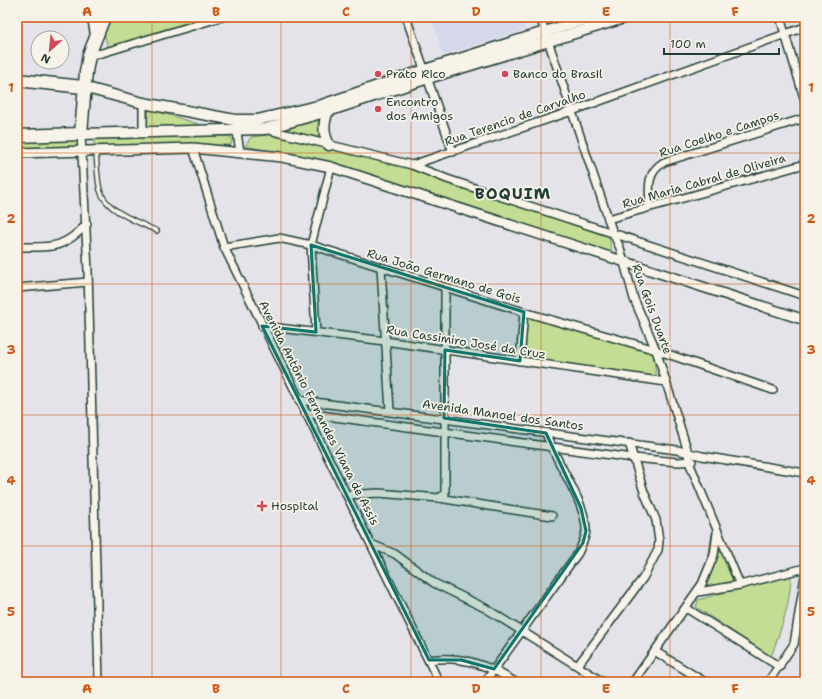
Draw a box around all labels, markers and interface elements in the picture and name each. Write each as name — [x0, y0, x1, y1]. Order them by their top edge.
text: A — [82, 3, 92, 20]
text: B — [212, 3, 220, 20]
text: C — [342, 3, 350, 20]
text: D — [471, 3, 481, 20]
text: E — [602, 3, 611, 20]
text: F — [731, 3, 739, 20]
north arrow — [30, 30, 70, 70]
scale bar — [664, 30, 779, 56]
text: 100 m — [670, 36, 706, 52]
text: N — [38, 50, 53, 67]
place label: Prato Rico — [386, 66, 446, 82]
place label: Banco do Brasil — [513, 66, 603, 82]
marker: Prato Rico — [373, 69, 383, 79]
marker: Banco do Brasil — [500, 69, 510, 79]
text: 1 — [8, 79, 14, 96]
text: 1 — [808, 79, 814, 96]
street label: Rua Terencio de Carvalho — [442, 86, 588, 150]
place label: Encontro dos Amigos — [386, 94, 453, 124]
marker: Encontro dos Amigos — [373, 104, 383, 114]
street label: Rua Coelho e Campos — [657, 107, 781, 161]
street label: Rua Maria Cabral de Oliveira — [620, 150, 788, 212]
district label: BOQUIM — [475, 183, 551, 204]
text: 2 — [6, 210, 16, 227]
text: 2 — [806, 210, 816, 227]
street label: Rua João Germano de Gois — [365, 245, 523, 307]
street label: Rua Gois Duarte — [628, 262, 676, 356]
street label: Avenida Antônio Fernandes Viana de Assis — [255, 298, 383, 528]
street label: Rua Cassimiro José da Cruz — [385, 321, 547, 363]
text: 3 — [6, 341, 16, 358]
text: 3 — [806, 341, 816, 358]
street label: Avenida Manoel dos Santos — [421, 396, 585, 434]
text: 4 — [6, 472, 16, 489]
text: 4 — [806, 472, 816, 489]
place label: Hospital — [271, 498, 319, 514]
marker: Hospital — [256, 500, 268, 512]
text: 5 — [7, 603, 15, 620]
text: 5 — [807, 603, 815, 620]
text: A — [82, 680, 92, 697]
text: B — [212, 680, 220, 697]
text: C — [342, 680, 350, 697]
text: D — [471, 680, 481, 697]
text: E — [602, 680, 611, 697]
text: F — [731, 680, 739, 697]

